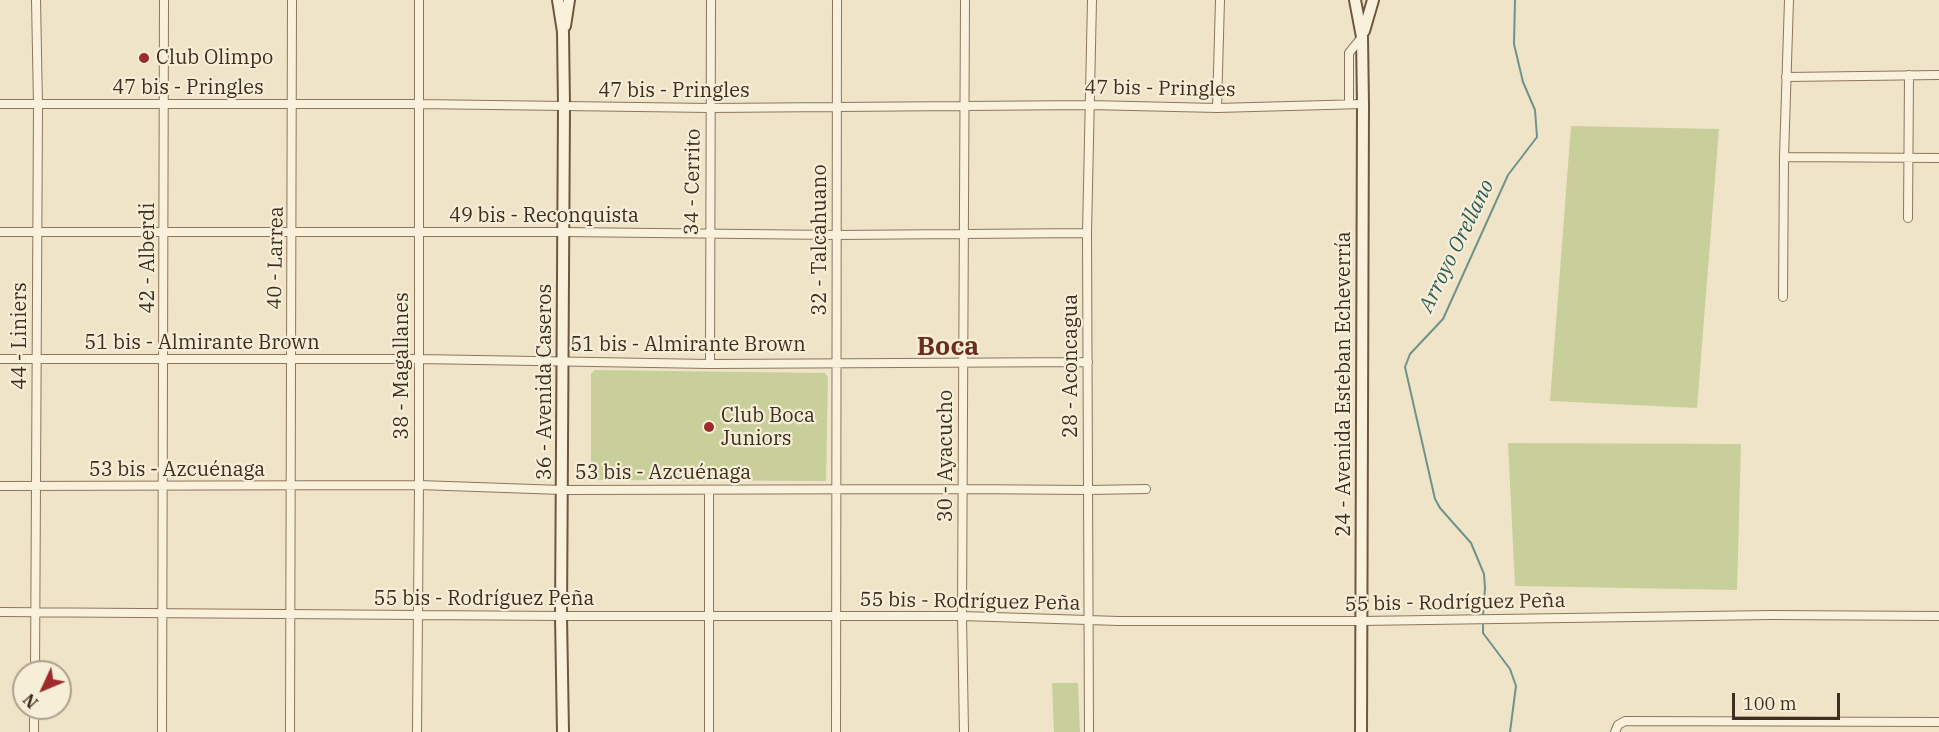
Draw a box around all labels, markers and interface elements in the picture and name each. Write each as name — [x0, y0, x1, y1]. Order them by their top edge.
place label: Club Olimpo — [156, 46, 273, 70]
marker: Club Olimpo — [137, 51, 151, 65]
street label: 47 bis - Pringles — [112, 76, 264, 100]
street label: 47 bis - Pringles — [1084, 76, 1236, 102]
street label: 47 bis - Pringles — [598, 79, 750, 103]
street label: 34 - Cerrito — [680, 128, 706, 236]
street label: 32 - Talcahuano — [808, 164, 832, 316]
water label: Arroyo Orellano — [1414, 176, 1500, 316]
street label: 42 - Alberdi — [136, 203, 160, 313]
street label: 49 bis - Reconquista — [449, 204, 639, 228]
street label: 40 - Larrea — [263, 206, 289, 310]
street label: 24 - Avenida Esteban Echeverría — [1332, 231, 1356, 537]
street label: 44 - Liniers — [8, 282, 32, 390]
street label: 36 - Avenida Caseros — [533, 284, 557, 480]
street label: 38 - Magallanes — [390, 292, 414, 440]
street label: 28 - Aconcagua — [1059, 294, 1083, 438]
street label: 51 bis - Almirante Brown — [84, 331, 320, 355]
district label: Boca — [917, 331, 979, 363]
street label: 51 bis - Almirante Brown — [570, 333, 806, 357]
street label: 30 - Ayacucho — [934, 390, 958, 522]
place label: Club Boca Juniors — [721, 404, 815, 451]
marker: Club Boca Juniors — [702, 420, 716, 434]
street label: 53 bis - Azcuénaga — [89, 458, 265, 482]
street label: 53 bis - Azcuénaga — [575, 461, 751, 485]
street label: 55 bis - Rodríguez Peña — [374, 587, 594, 611]
street label: 55 bis - Rodríguez Peña — [859, 588, 1081, 616]
street label: 55 bis - Rodríguez Peña — [1344, 589, 1566, 617]
north arrow — [12, 660, 72, 720]
scale bar — [1735, 681, 1843, 719]
text: N — [19, 690, 42, 713]
text: 100 m — [1743, 692, 1797, 715]

